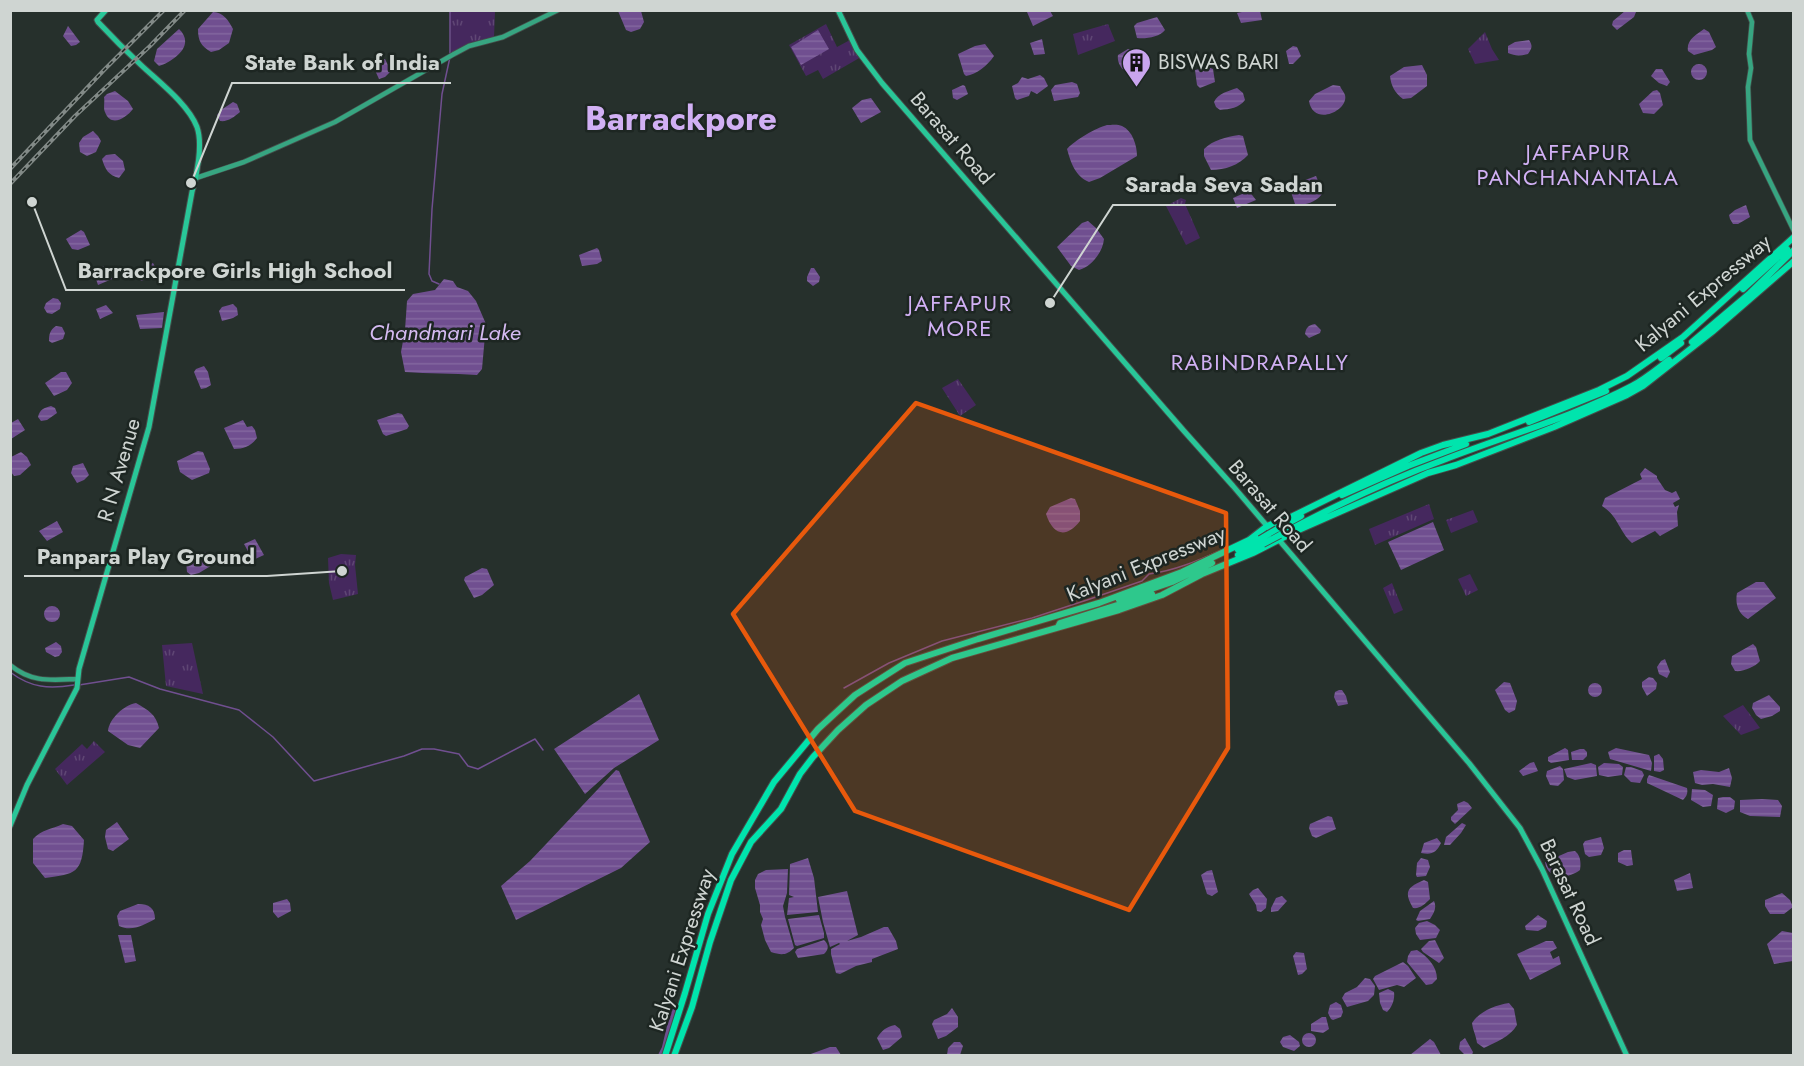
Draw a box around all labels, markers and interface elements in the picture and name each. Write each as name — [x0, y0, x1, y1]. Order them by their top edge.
callout: State Bank of India — [232, 43, 451, 83]
text: State Bank of India — [244, 46, 440, 78]
building icon: BISWAS BARI — [1121, 46, 1153, 88]
place label: BISWAS BARI — [1158, 47, 1279, 77]
street label: Barasat Road — [903, 85, 1001, 191]
district label: Barrackpore — [585, 95, 777, 142]
district label: JAFFAPUR PANCHANANTALA — [1476, 136, 1680, 193]
callout: Sarada Seva Sadan — [1113, 165, 1336, 205]
text: Sarada Seva Sadan — [1125, 168, 1323, 200]
street label: Kalyani Expressway — [1629, 227, 1778, 359]
callout: Barrackpore Girls High School — [66, 250, 405, 290]
text: Barrackpore Girls High School — [78, 254, 392, 286]
district label: JAFFAPUR MORE — [905, 287, 1012, 344]
water label: Chandmari Lake — [369, 316, 521, 348]
district label: RABINDRAPALLY — [1171, 346, 1349, 378]
street label: R N Avenue — [90, 415, 148, 525]
street label: Barasat Road — [1221, 453, 1319, 559]
street label: Kalyani Expressway — [1062, 518, 1231, 610]
callout: Panpara Play Ground — [24, 536, 267, 576]
text: Panpara Play Ground — [37, 540, 255, 572]
street label: Barasat Road — [1532, 834, 1608, 950]
street label: Kalyani Expressway — [642, 864, 723, 1035]

